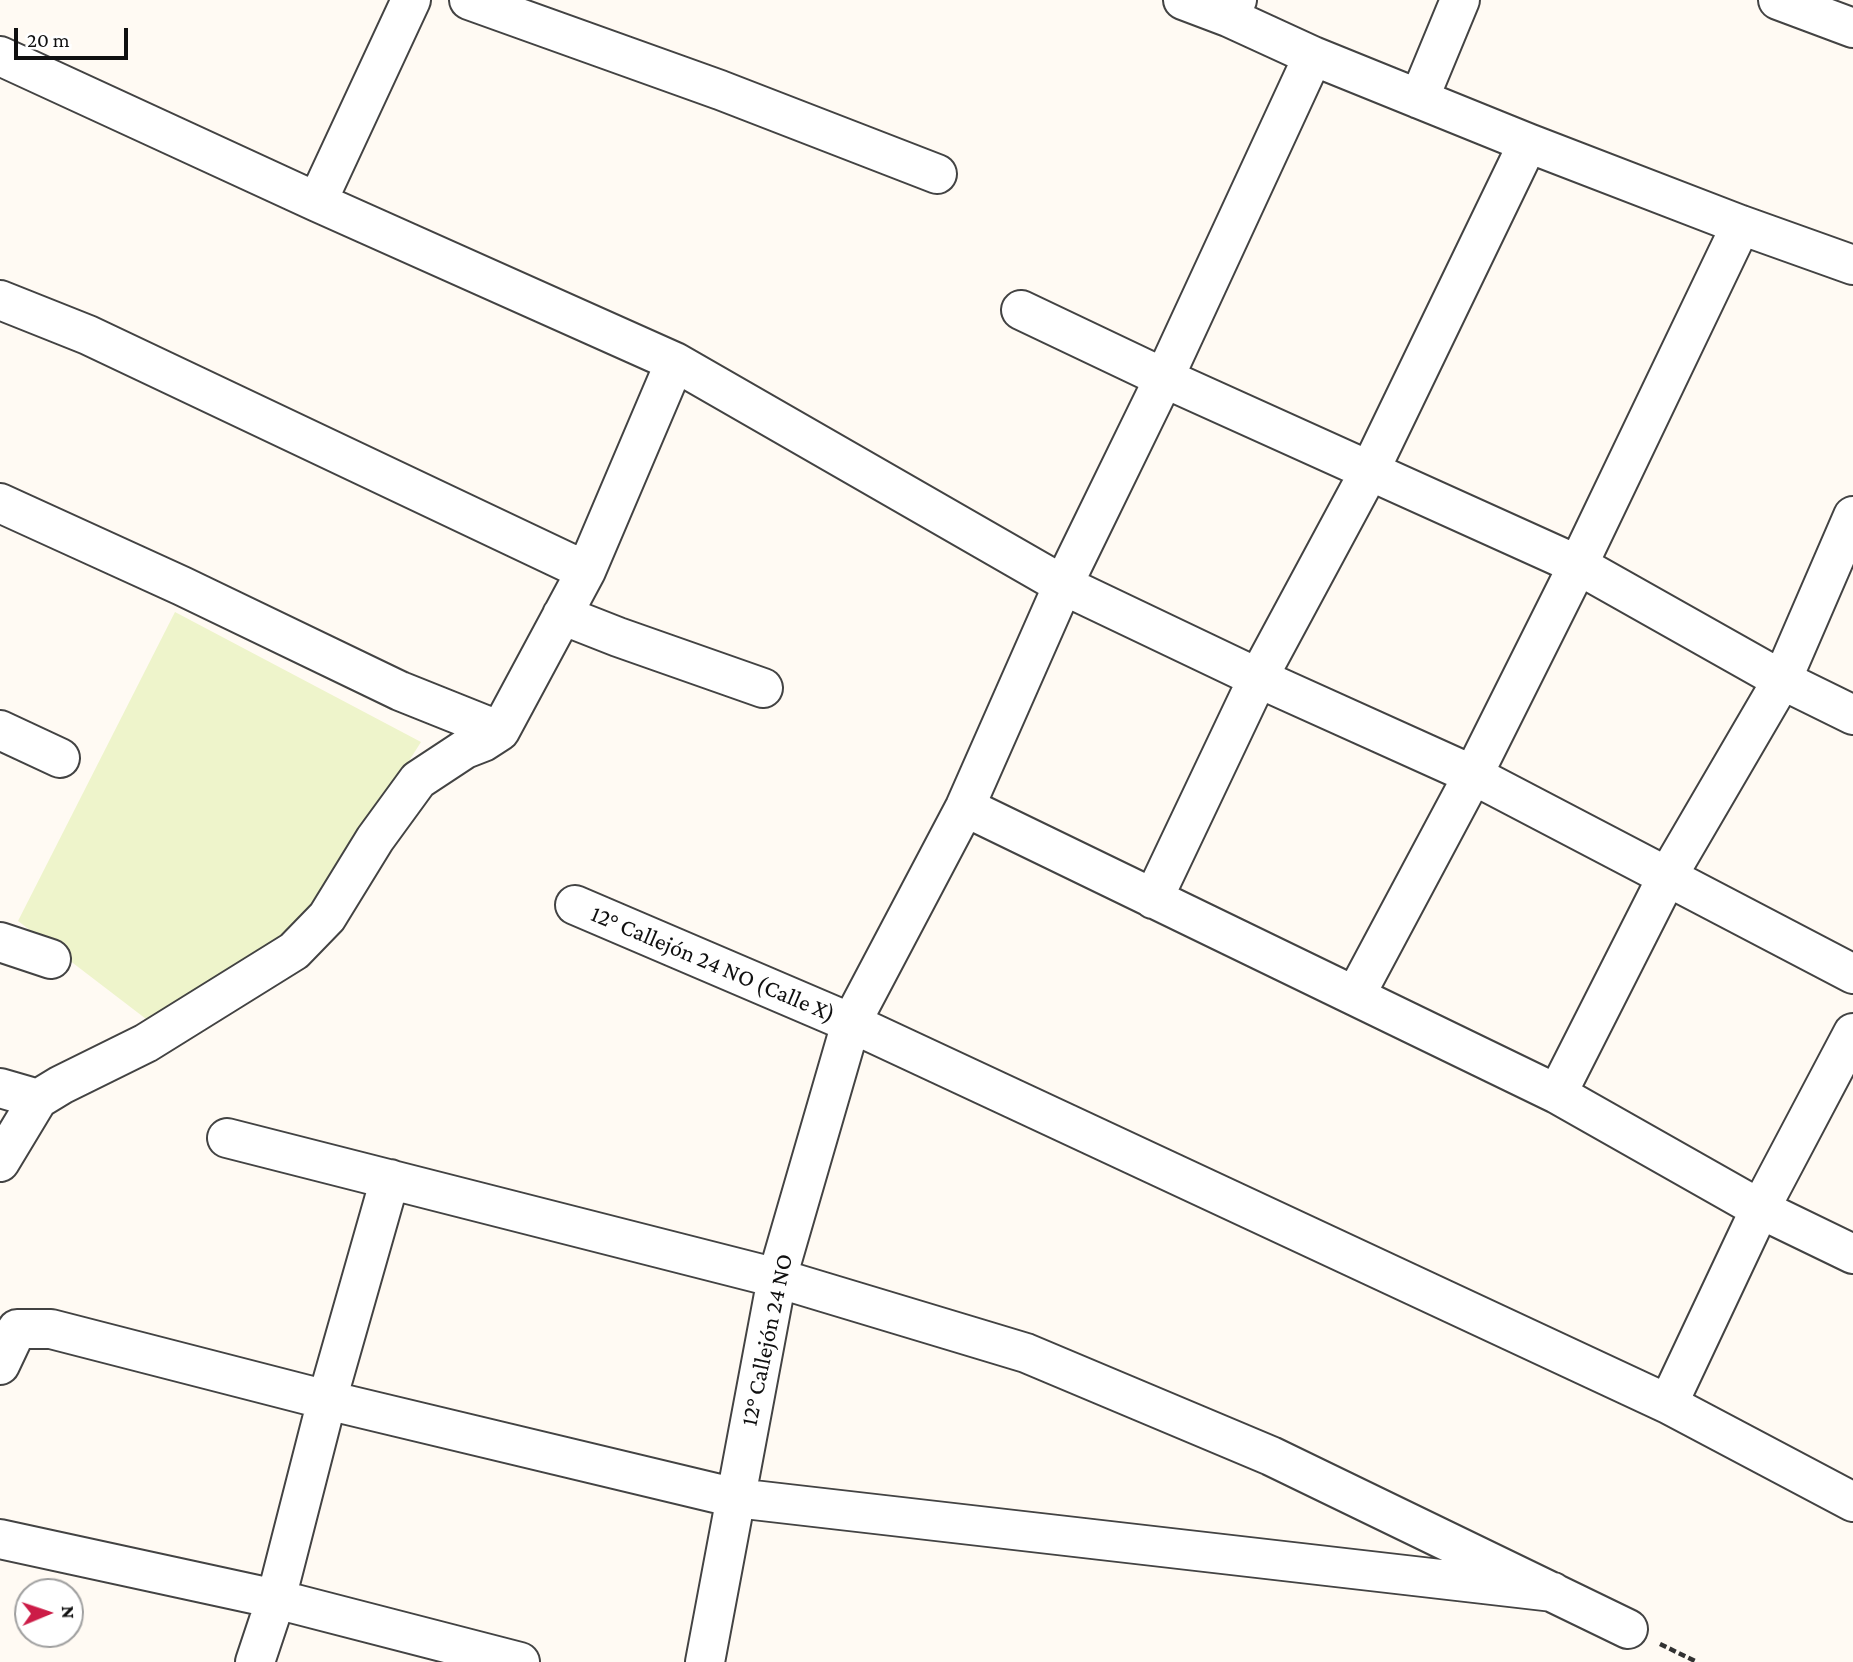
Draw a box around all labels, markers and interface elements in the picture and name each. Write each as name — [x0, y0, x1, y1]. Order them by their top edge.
scale bar — [18, 14, 131, 58]
text: 20 m — [27, 28, 70, 52]
street label: 12° Callejón 24 NO (Calle X) — [586, 899, 840, 1029]
street label: 12° Callejón 24 NO — [735, 1251, 799, 1429]
north arrow — [14, 1578, 84, 1648]
text: N — [58, 1605, 79, 1619]

